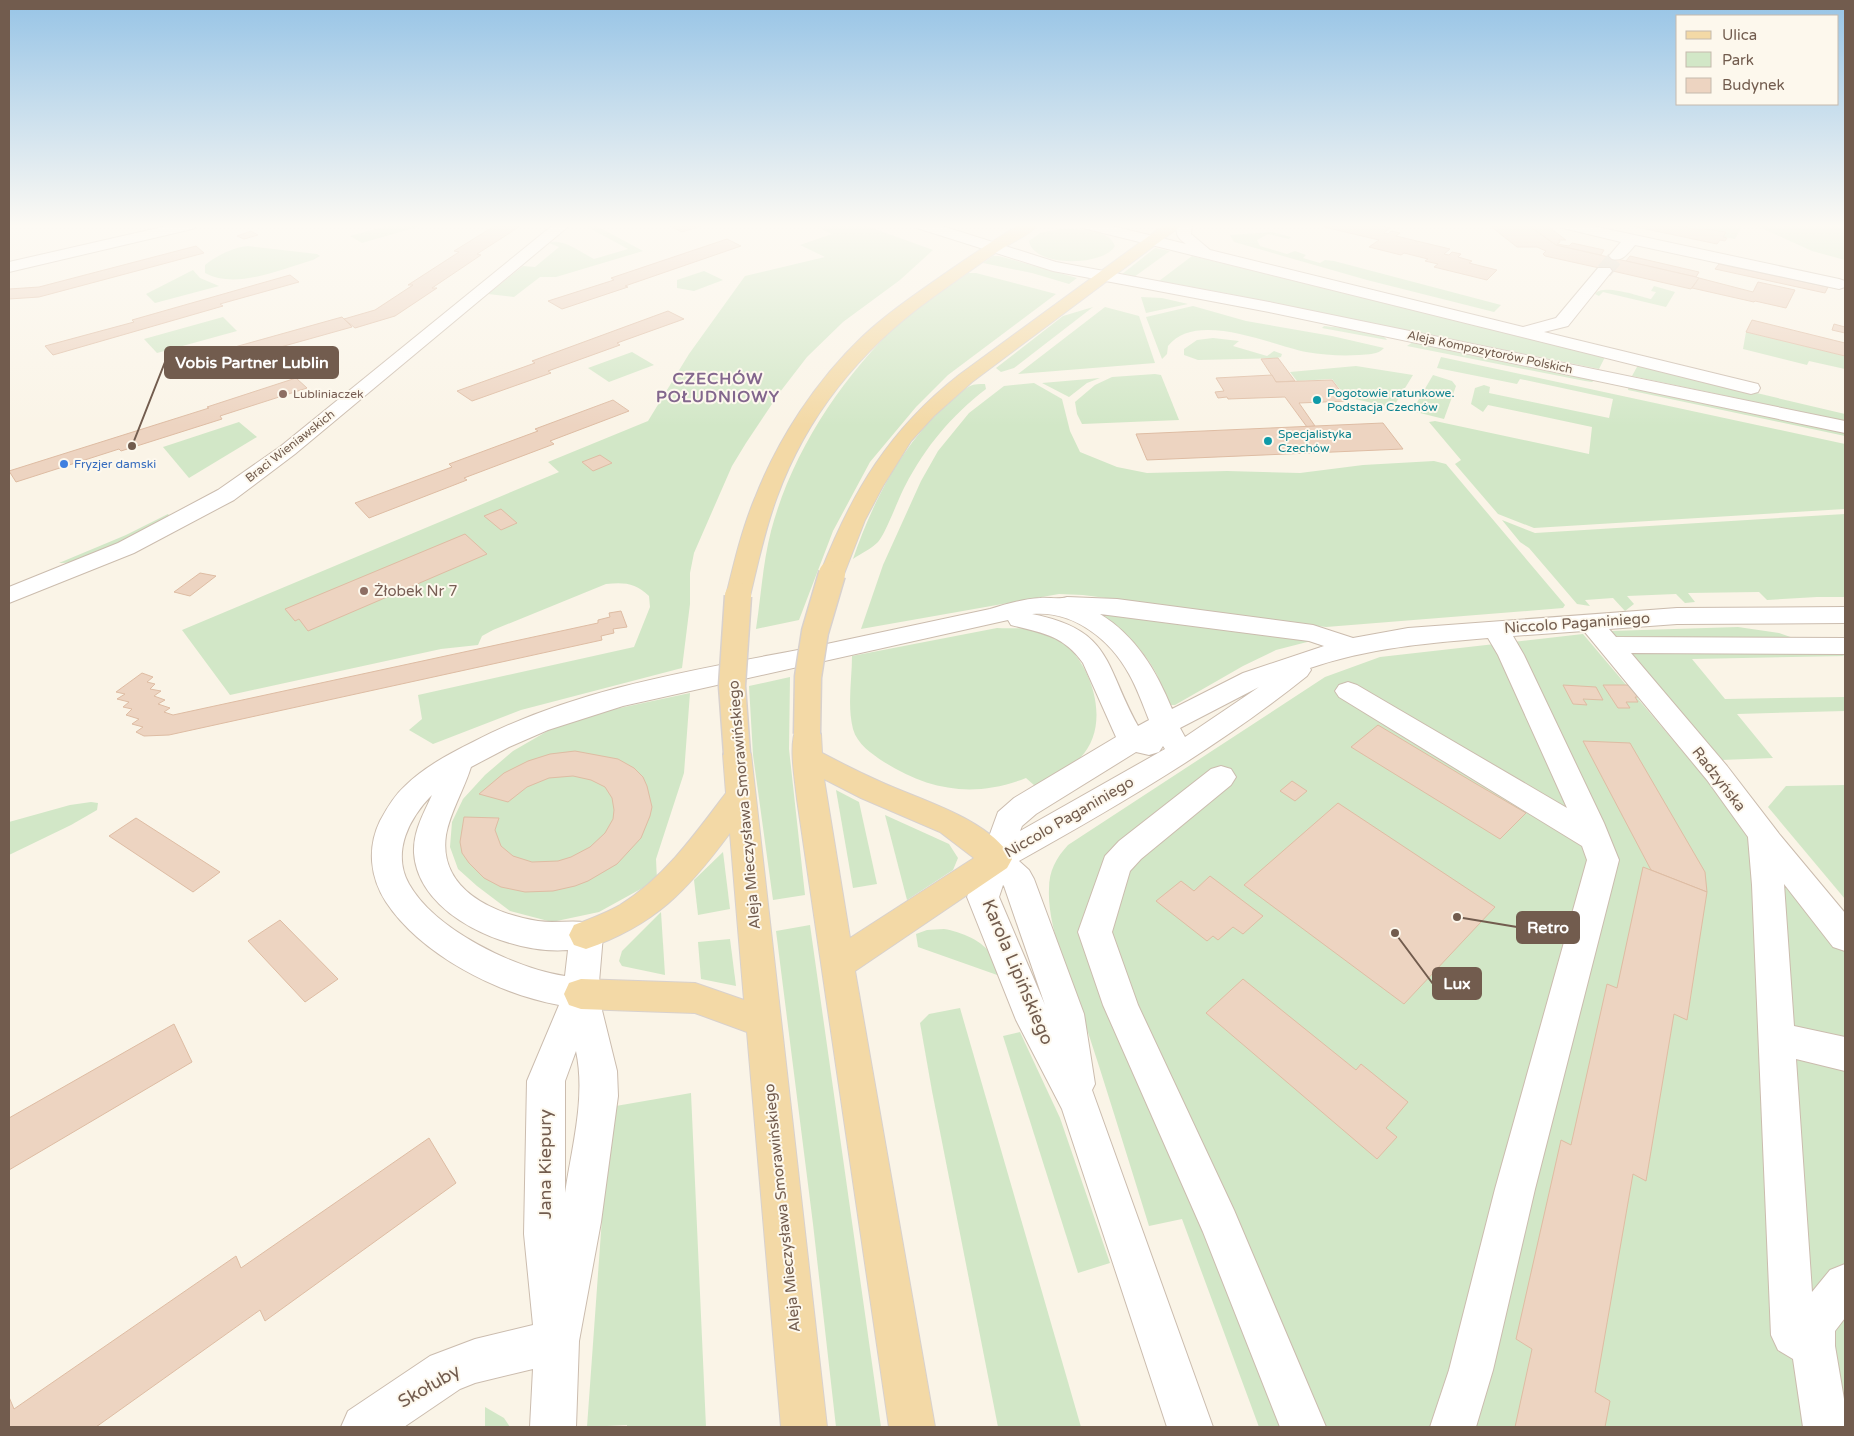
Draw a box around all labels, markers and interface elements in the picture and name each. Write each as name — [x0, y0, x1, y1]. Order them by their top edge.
legend — [1676, 15, 1839, 105]
text: Ulica — [1722, 26, 1757, 44]
text: Park — [1722, 51, 1754, 69]
text: Budynek — [1722, 76, 1785, 94]
street label: Aleja Kompozytorów Polskich — [1406, 328, 1574, 376]
callout: Vobis Partner Lublin — [165, 347, 338, 378]
text: Vobis Partner Lublin — [175, 353, 329, 373]
district label: CZECHÓW POŁUDNIOWY — [656, 369, 780, 407]
place label: Pogotowie ratunkowe. Podstacja Czechów — [1327, 386, 1455, 414]
place label: Lubliniaczek — [293, 387, 364, 401]
marker: Lubliniaczek — [277, 388, 289, 400]
marker: Pogotowie ratunkowe. Podstacja Czechów — [1311, 394, 1323, 406]
street label: Braci Wieniawskich — [243, 407, 337, 485]
place label: Specjalistyka Czechów — [1278, 427, 1352, 455]
marker: Specjalistyka Czechów — [1262, 435, 1274, 447]
place label: Fryzjer damski — [74, 457, 156, 471]
marker: Fryzjer damski — [58, 458, 70, 470]
place label: Żłobek Nr 7 — [374, 582, 458, 600]
marker: Żłobek Nr 7 — [358, 585, 370, 597]
street label: Niccolo Paganiniego — [1503, 609, 1651, 637]
street label: Aleja Mieczysława Smorawińskiego — [724, 680, 764, 930]
street label: Radzyńska — [1688, 743, 1750, 815]
street label: Niccolo Paganiniego — [1001, 773, 1137, 861]
street label: Karola Lipińskiego — [977, 896, 1059, 1048]
callout: Retro — [1517, 912, 1579, 943]
text: Retro — [1527, 918, 1569, 938]
callout: Lux — [1433, 968, 1481, 999]
text: Lux — [1443, 974, 1471, 994]
street label: Aleja Mieczysława Smorawińskiego — [760, 1083, 804, 1333]
street label: Jana Kiepury — [534, 1109, 556, 1219]
street label: Skołuby — [394, 1359, 464, 1413]

